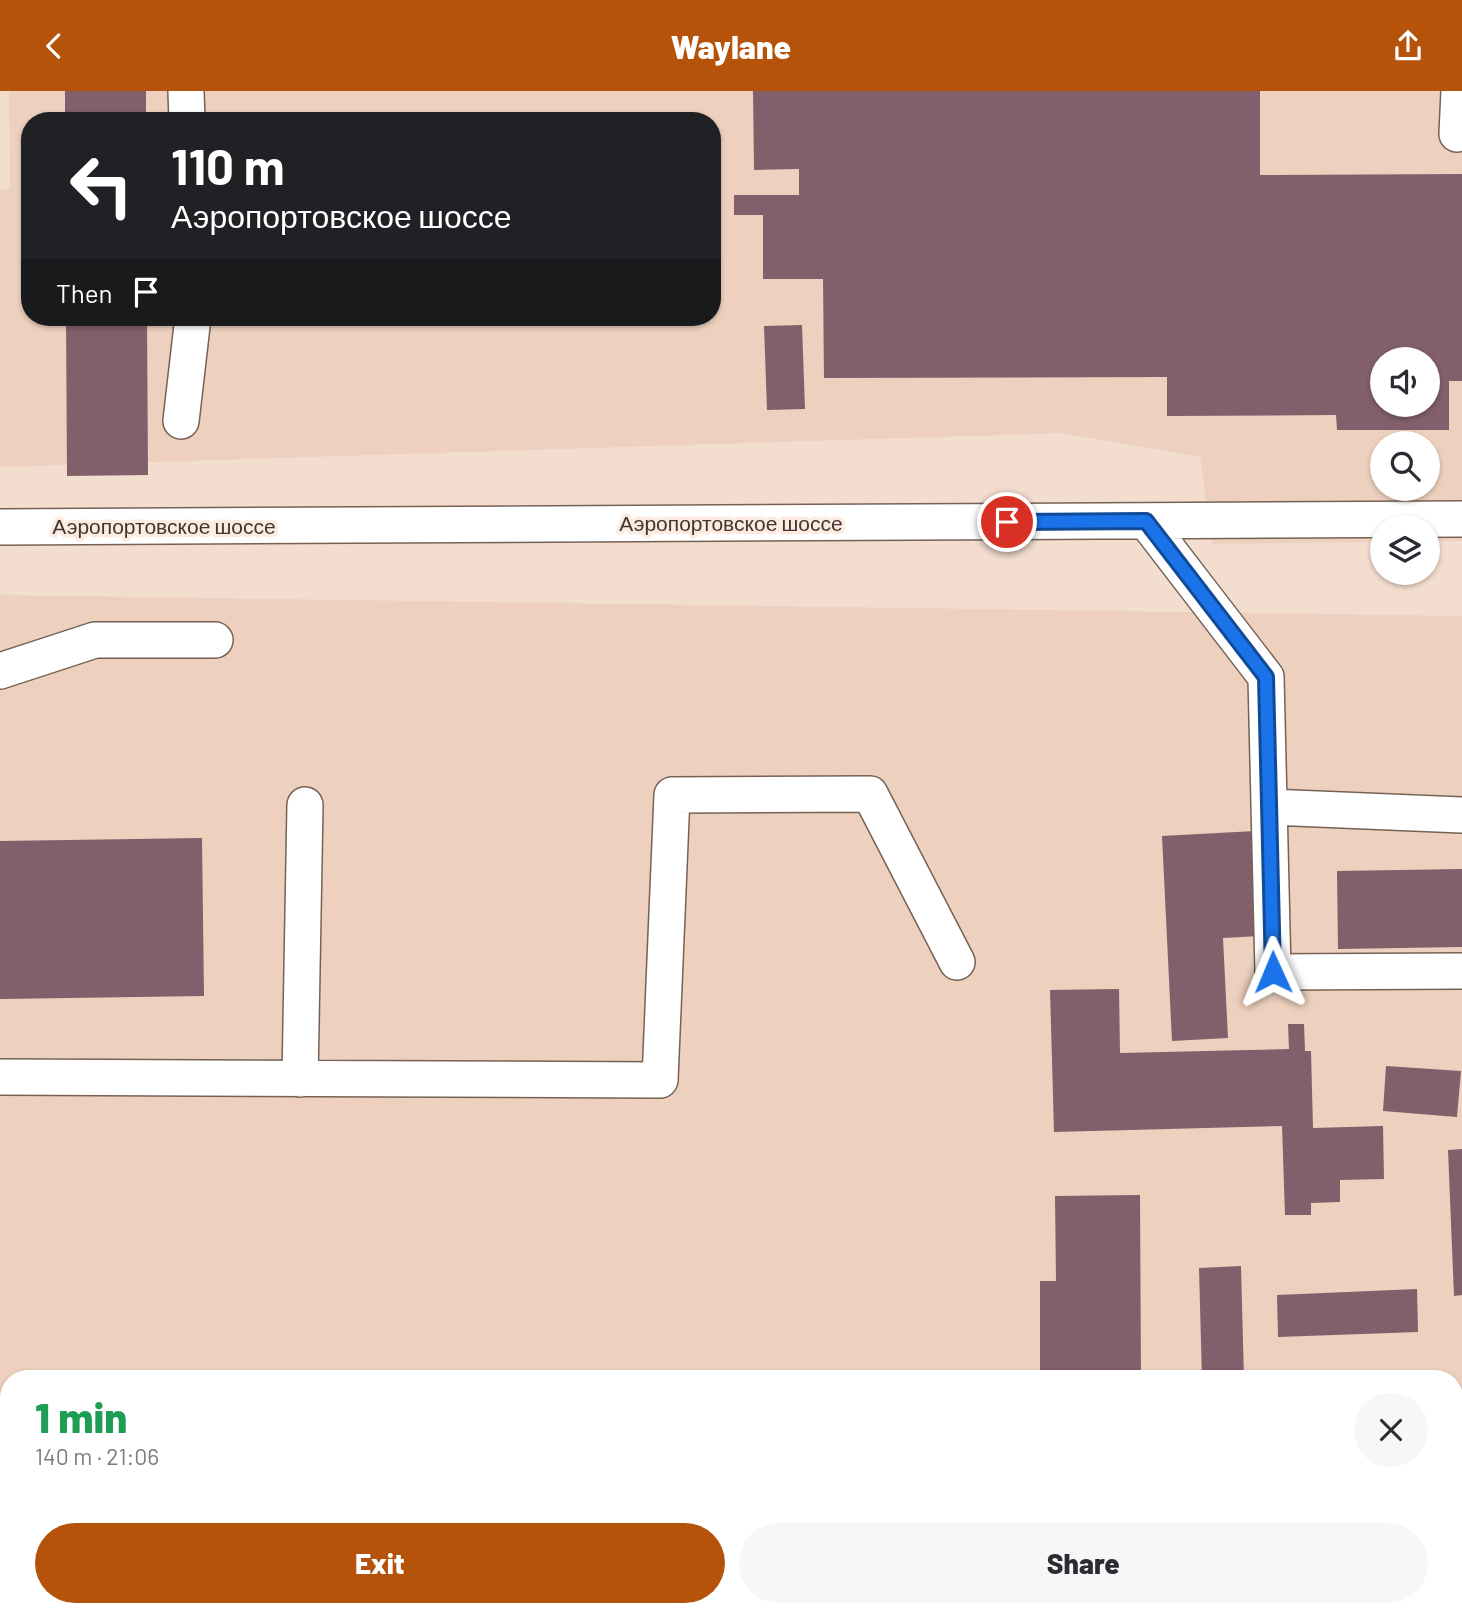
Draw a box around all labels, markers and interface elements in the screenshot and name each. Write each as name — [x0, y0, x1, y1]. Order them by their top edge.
icon: back — [35, 27, 73, 65]
text: Waylane — [671, 27, 791, 65]
icon: share — [1389, 27, 1427, 65]
text: 110 m — [171, 136, 285, 195]
icon: left — [56, 140, 147, 231]
text: Аэропортовское шоссе — [171, 196, 512, 234]
icon: arrive — [127, 273, 165, 311]
text: Then — [56, 277, 113, 308]
map controls — [1370, 347, 1440, 585]
button: sound — [1370, 347, 1440, 417]
button: search — [1370, 431, 1440, 501]
pin — [977, 492, 1037, 552]
icon: arrive — [988, 503, 1026, 541]
street label: Аэропортовское шоссе — [619, 510, 843, 535]
street label: Аэропортовское шоссе — [52, 513, 276, 538]
button: layers — [1370, 515, 1440, 585]
position arrow — [1236, 935, 1310, 1009]
text: 1 min — [35, 1391, 127, 1441]
button: close — [1354, 1393, 1428, 1467]
text: 140 m · 21:06 — [35, 1442, 159, 1470]
button: Exit — [35, 1523, 725, 1603]
button: Share — [739, 1523, 1428, 1603]

